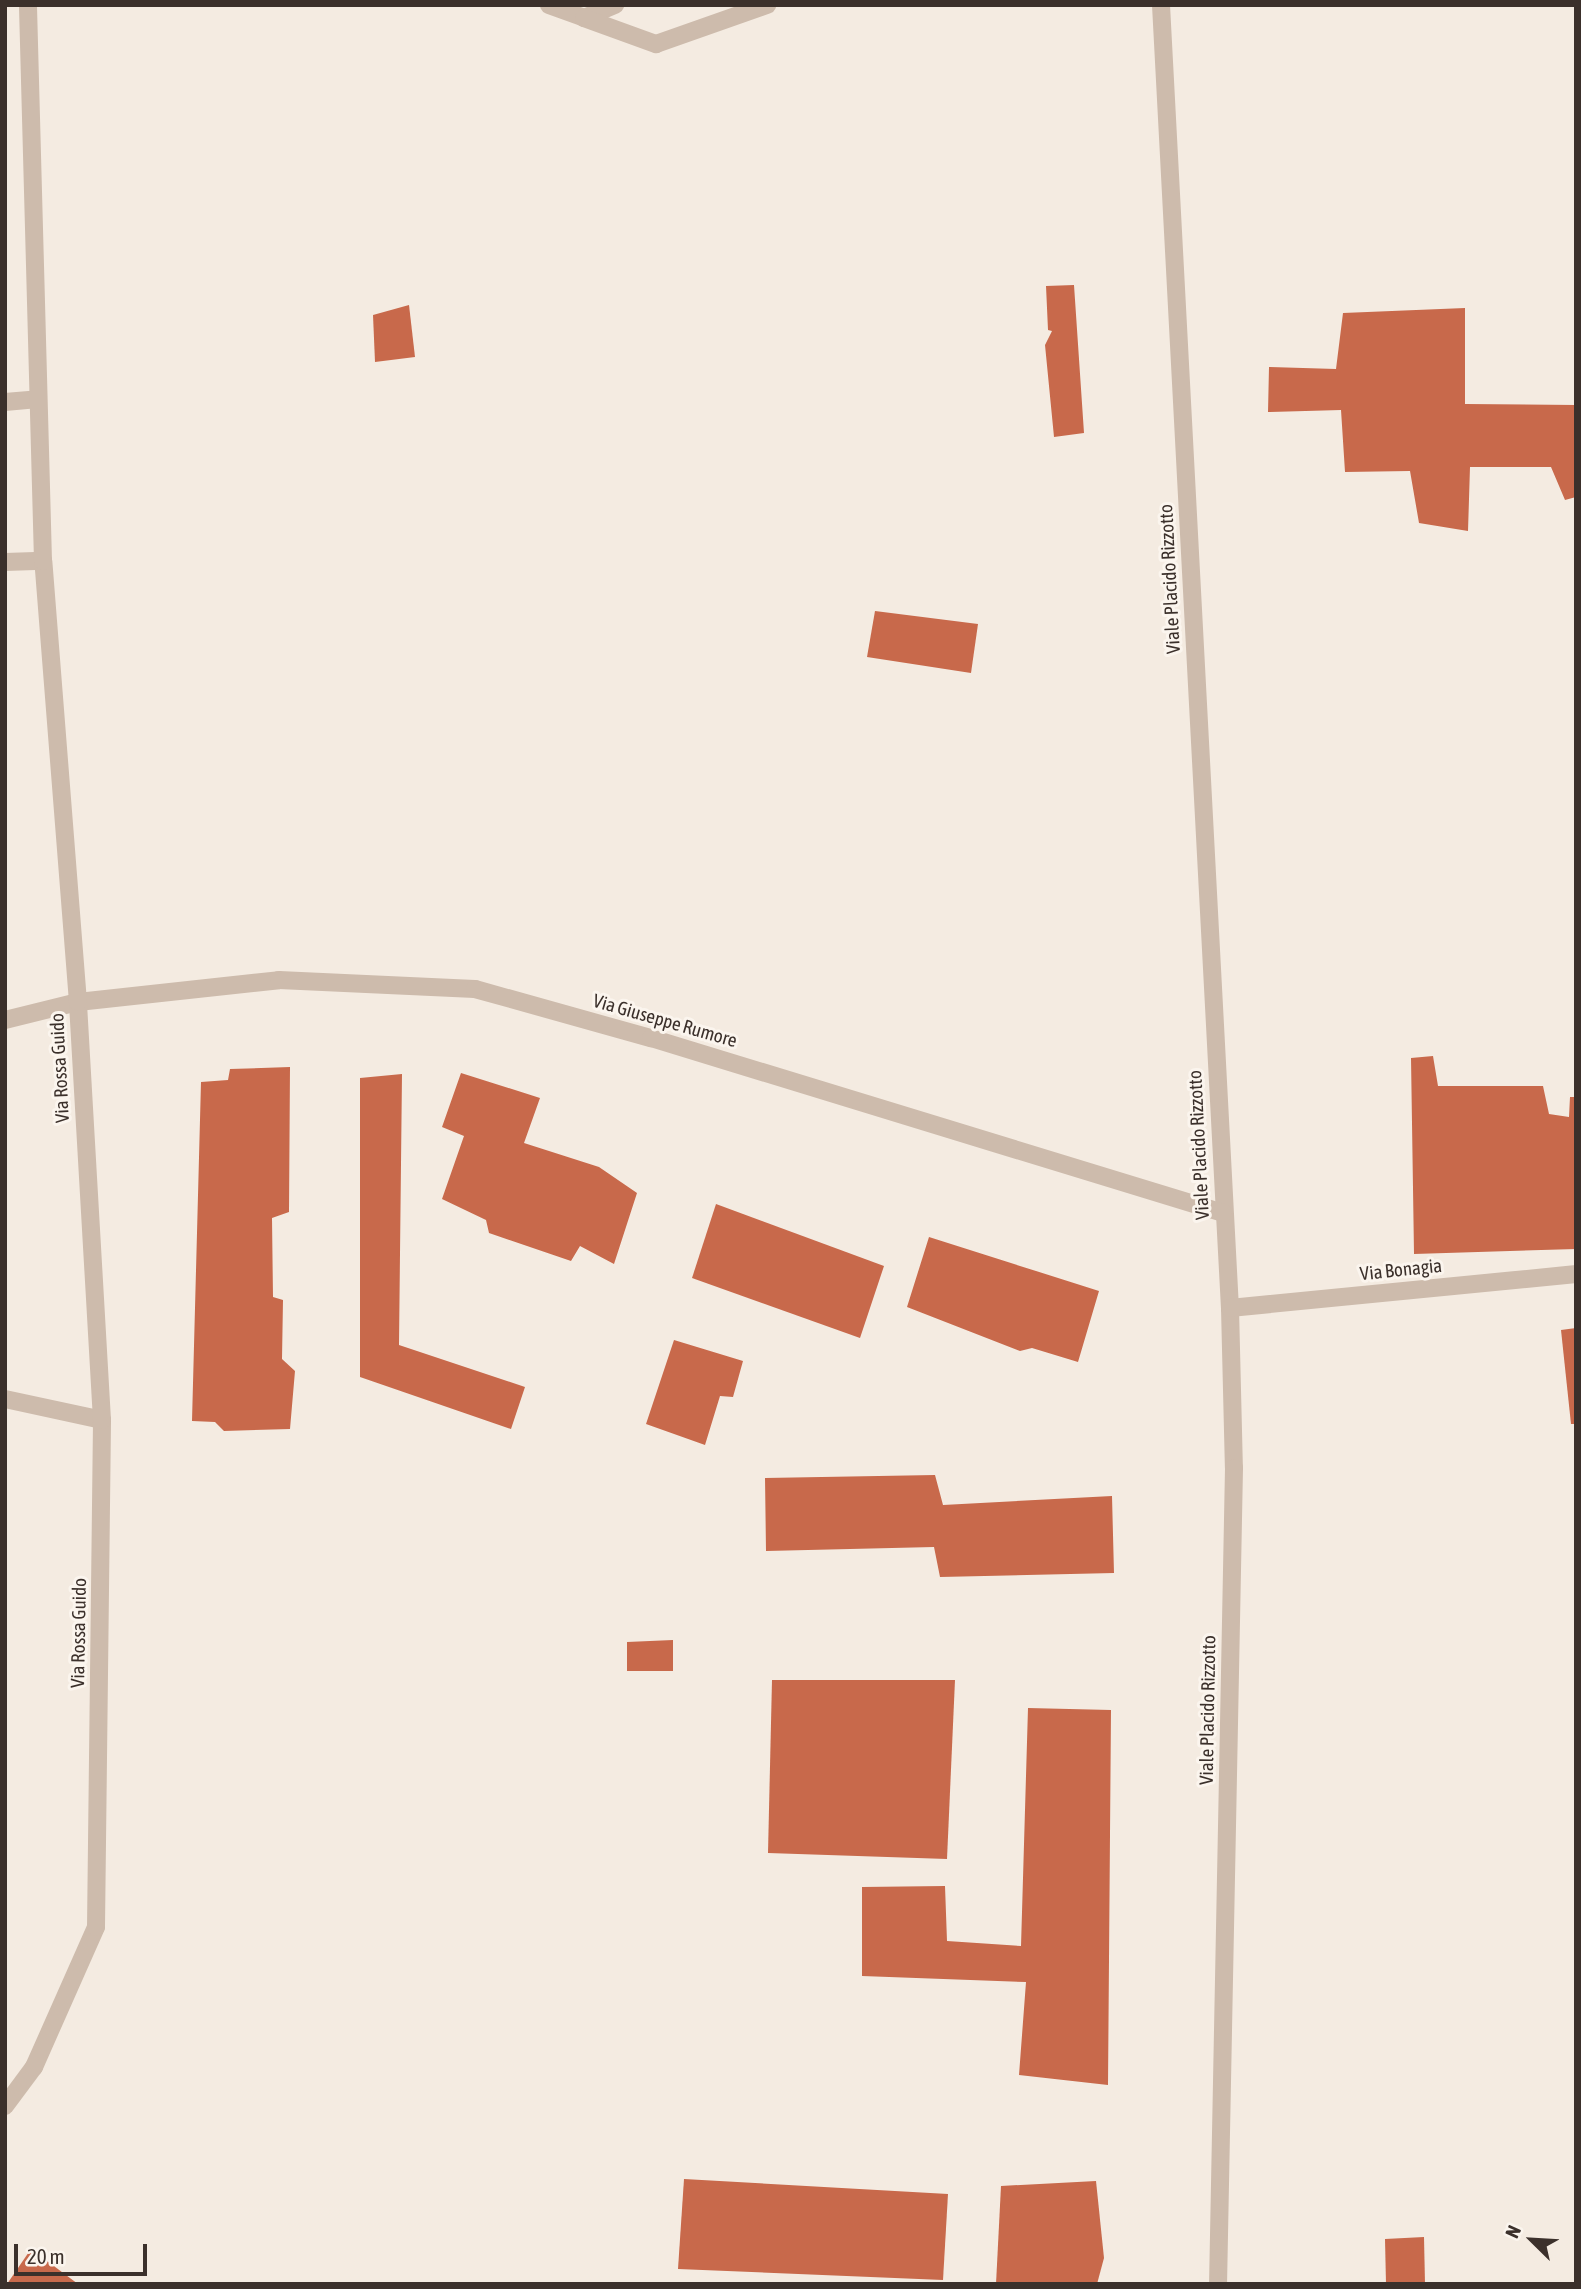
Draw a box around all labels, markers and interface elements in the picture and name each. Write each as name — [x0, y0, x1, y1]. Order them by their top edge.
street label: Viale Placido Rizzotto — [1155, 504, 1185, 654]
street label: Via Giuseppe Rumore — [590, 990, 740, 1052]
street label: Via Rossa Guido — [46, 1013, 74, 1123]
street label: Viale Placido Rizzotto — [1184, 1070, 1214, 1220]
street label: Via Bonagia — [1359, 1254, 1443, 1286]
street label: Via Rossa Guido — [67, 1578, 91, 1688]
street label: Viale Placido Rizzotto — [1195, 1635, 1221, 1785]
north arrow — [1497, 2205, 1567, 2275]
text: N — [1500, 2222, 1525, 2241]
scale bar — [18, 2230, 150, 2274]
text: 20 m — [27, 2244, 65, 2268]

